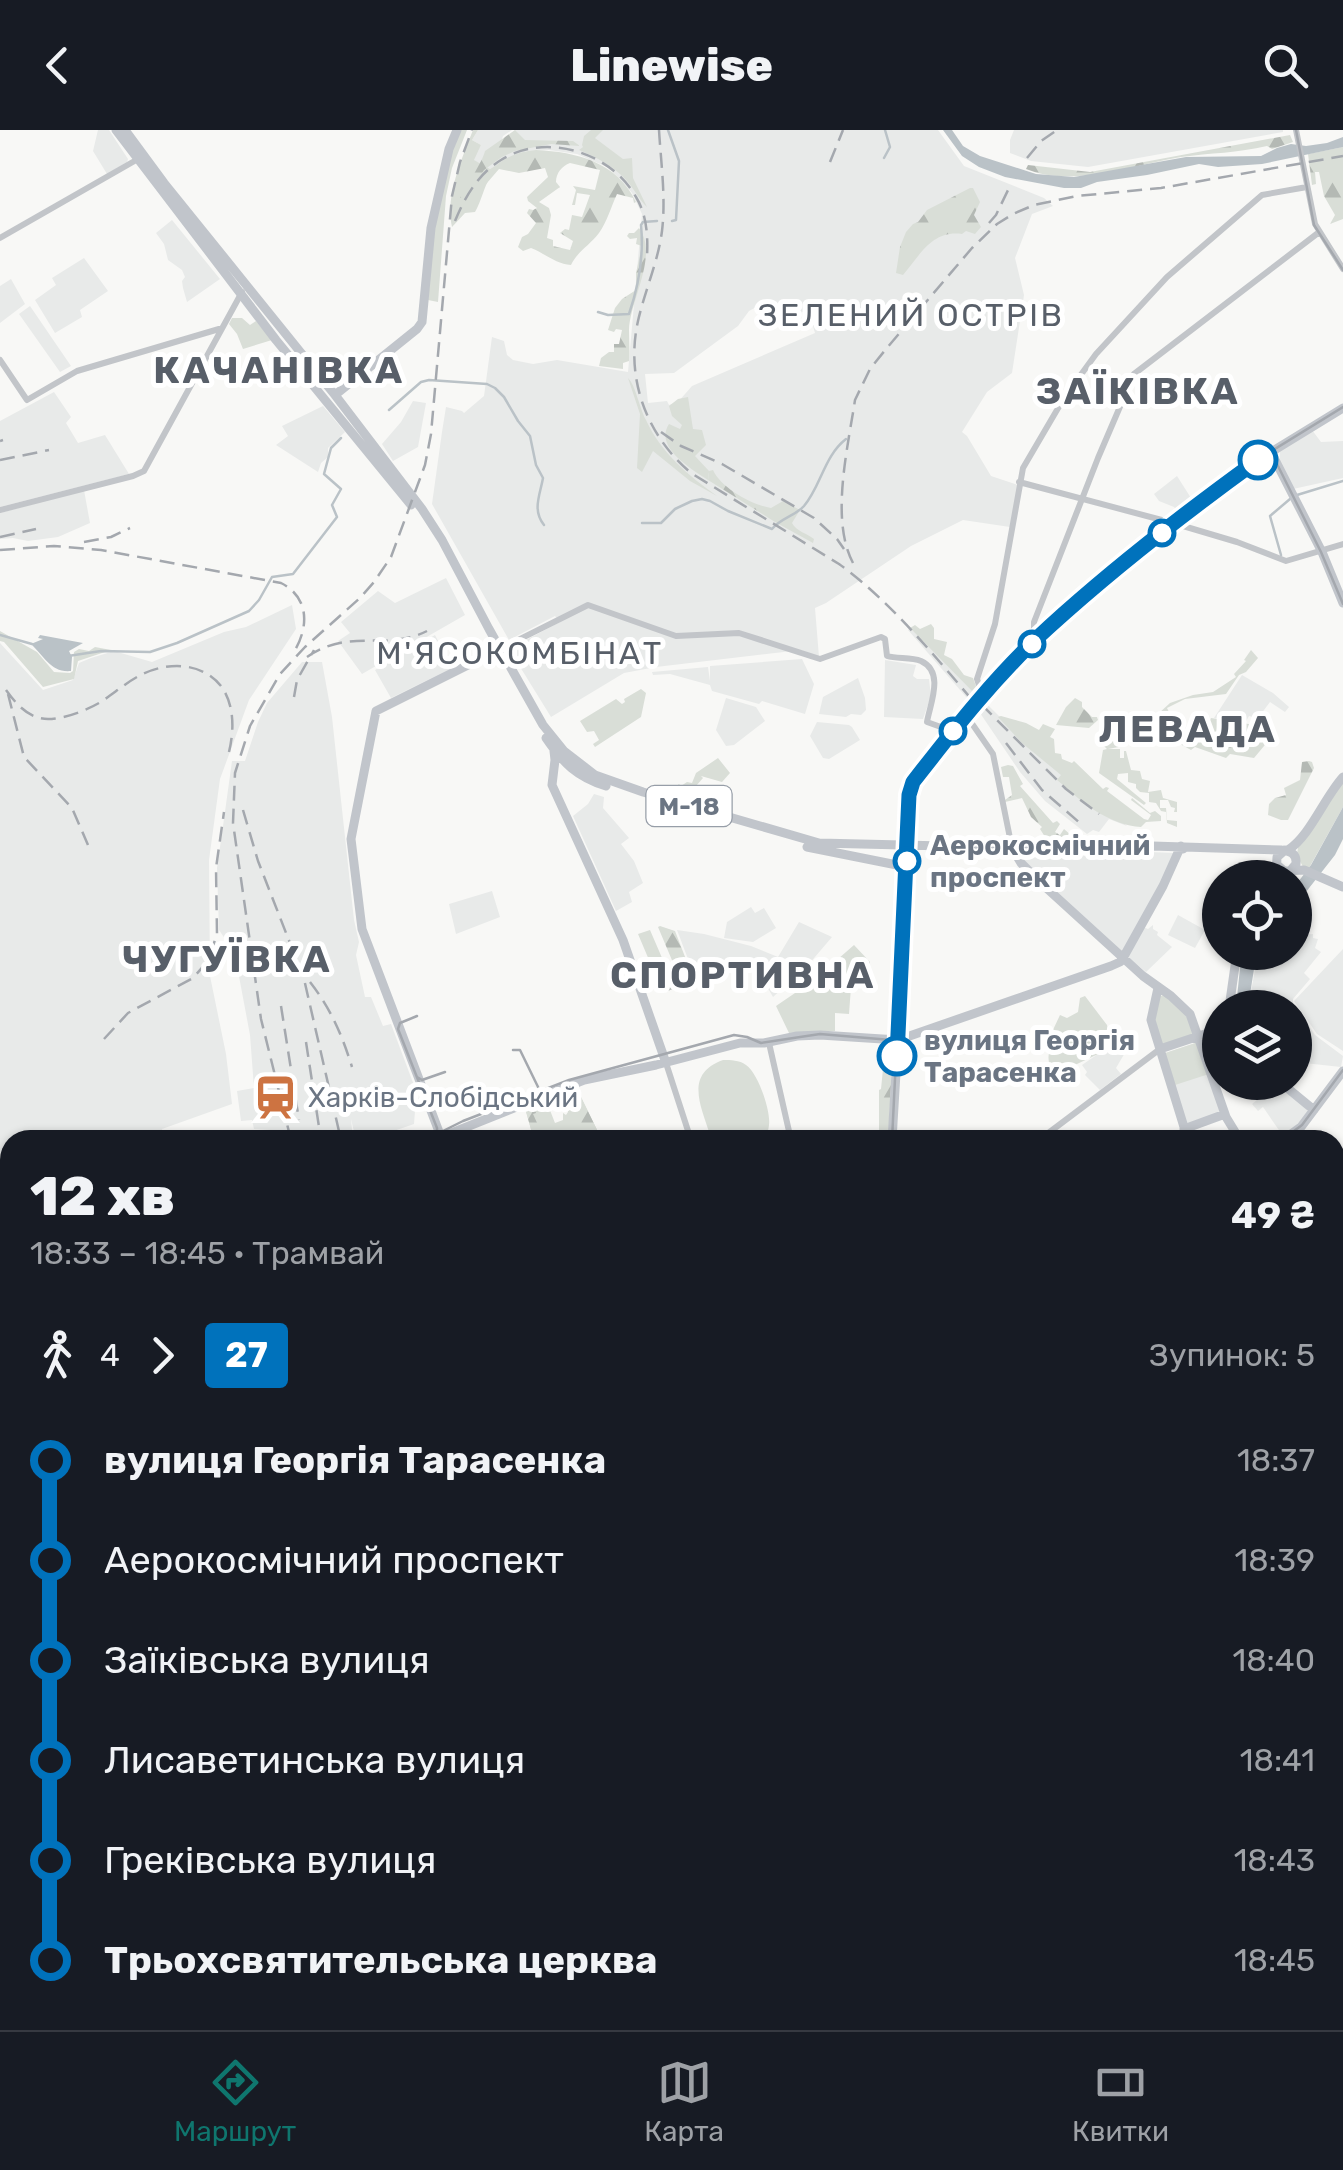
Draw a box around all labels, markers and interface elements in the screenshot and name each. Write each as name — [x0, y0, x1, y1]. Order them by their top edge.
icon: back — [30, 38, 85, 93]
icon: search — [1258, 38, 1313, 93]
text: Linewise — [570, 39, 773, 92]
district label: ЗЕЛЕНИЙ ОСТРІВ — [758, 296, 1064, 334]
district label: КАЧАНІВКА — [153, 347, 405, 393]
district label: ЗАЇКІВКА — [1036, 368, 1240, 414]
unlabelled marker — [1239, 441, 1277, 479]
unlabelled marker — [1149, 520, 1175, 546]
unlabelled marker — [1019, 631, 1045, 657]
district label: М'ЯСОКОМБІНАТ — [376, 634, 664, 672]
district label: ЛЕВАДА — [1098, 706, 1278, 752]
unlabelled marker — [940, 718, 966, 744]
road number: М-18 — [646, 786, 732, 826]
place label: Аерокосмічний проспект — [930, 829, 1150, 894]
marker: Аерокосмічний проспект — [894, 848, 920, 874]
map controls — [1202, 860, 1312, 1100]
button: locate — [1202, 860, 1312, 970]
district label: ЧУГУЇВКА — [122, 936, 332, 982]
district label: СПОРТИВНА — [610, 952, 876, 998]
button: layers — [1202, 990, 1312, 1100]
place label: вулиця Георгія Тарасенка — [924, 1024, 1135, 1089]
marker: вулиця Георгія Тарасенка — [878, 1037, 916, 1075]
station icon: Харків-Слобідський — [251, 1073, 299, 1121]
place label: Харків-Слобідський — [308, 1081, 578, 1114]
text: 12 хв — [30, 1164, 175, 1229]
text: 49 ₴ — [1231, 1192, 1315, 1238]
text: 18:33 – 18:45 · Трамвай — [30, 1234, 384, 1272]
icon: walk — [30, 1328, 85, 1383]
icon: forward — [135, 1328, 190, 1383]
text: 27 — [225, 1334, 268, 1376]
text: 4 — [100, 1336, 120, 1374]
text: Зупинок: 5 — [1149, 1336, 1315, 1374]
text: вулиця Георгія Тарасенка — [104, 1437, 606, 1483]
text: 18:37 — [1237, 1441, 1315, 1479]
text: Аерокосмічний проспект — [104, 1537, 564, 1583]
text: 18:39 — [1235, 1541, 1315, 1579]
text: Заїківська вулиця — [104, 1637, 430, 1683]
text: 18:40 — [1233, 1641, 1315, 1679]
text: Лисаветинська вулиця — [104, 1737, 525, 1783]
text: 18:41 — [1240, 1741, 1315, 1779]
text: Греківська вулиця — [104, 1837, 436, 1883]
text: 18:43 — [1234, 1841, 1315, 1879]
text: Трьохсвятительська церква — [104, 1937, 657, 1983]
text: 18:45 — [1234, 1941, 1315, 1979]
tab: Маршрут — [174, 2055, 296, 2148]
tab: Карта — [644, 2055, 724, 2148]
tab: Квитки — [1072, 2055, 1169, 2148]

